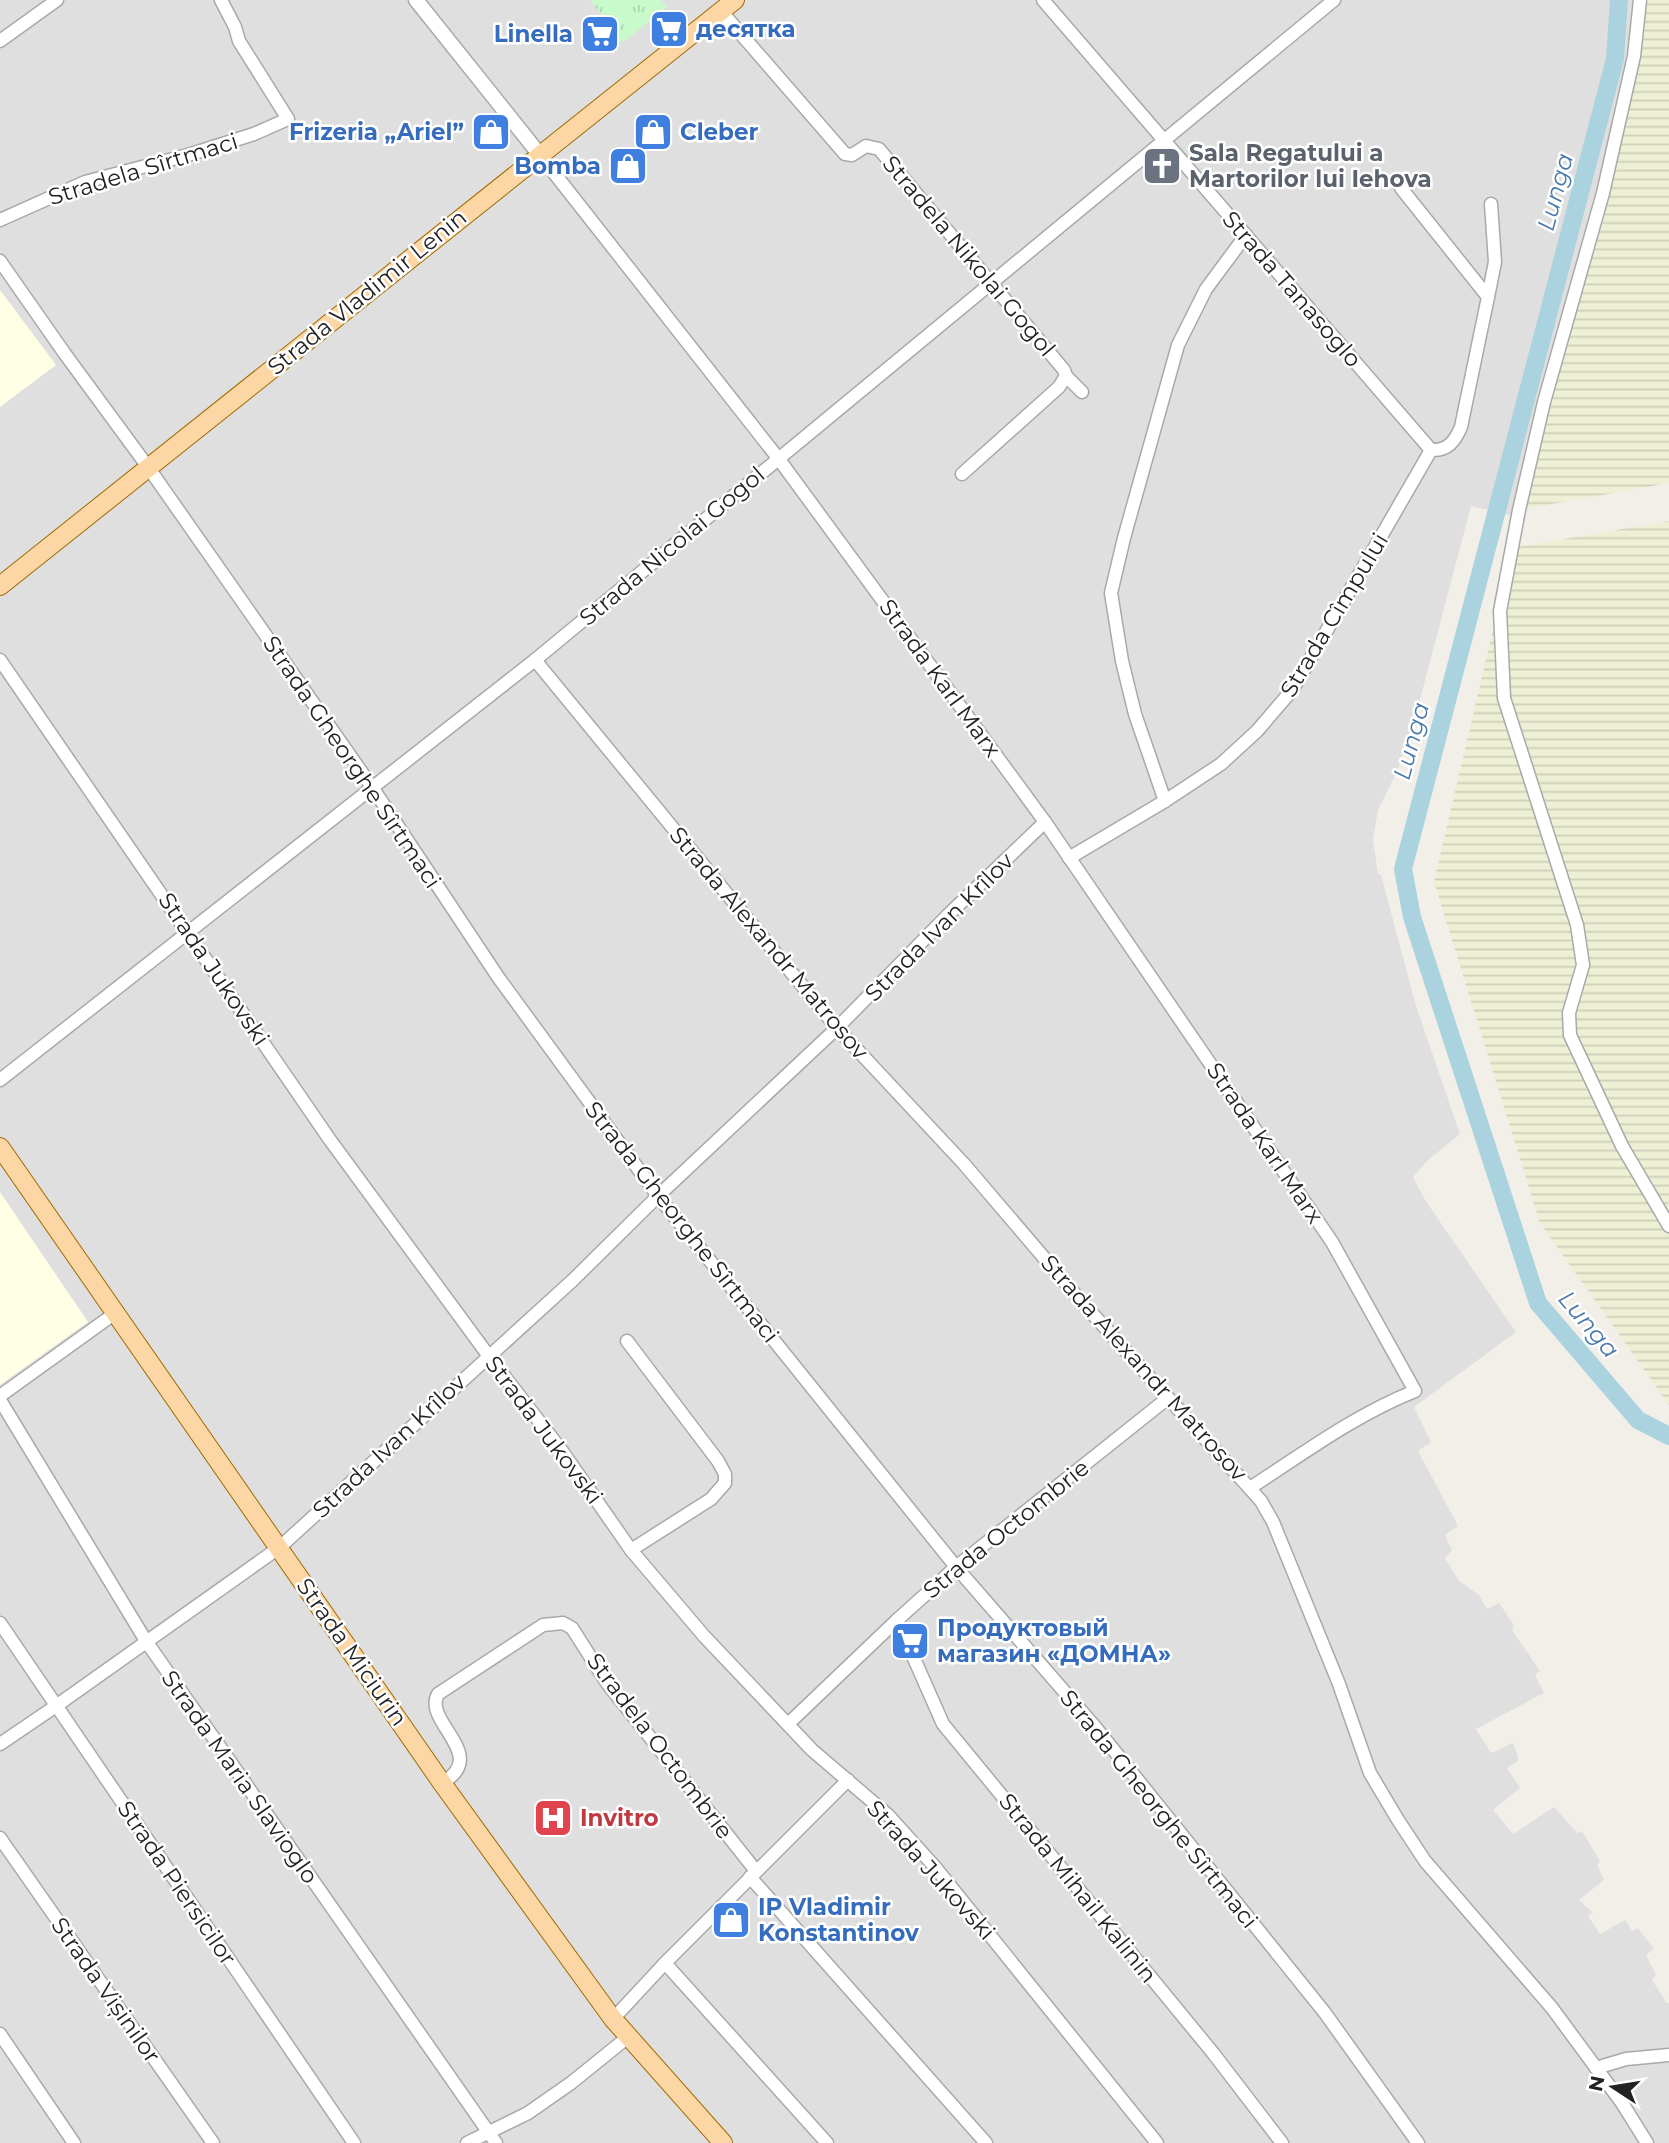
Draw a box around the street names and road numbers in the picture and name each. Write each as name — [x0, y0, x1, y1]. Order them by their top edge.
street label: Stradela Sîrtmaci — [45, 127, 241, 211]
street label: Stradela Nikolai Gogol — [877, 150, 1061, 362]
street label: Strada Vladimir Lenin — [262, 203, 472, 381]
street label: Strada Tanasoglo — [1217, 205, 1367, 373]
street label: Strada Nicolai Gogol — [574, 460, 770, 632]
street label: Strada Cîmpului — [1274, 528, 1394, 702]
street label: Strada Karl Marx — [873, 594, 1007, 762]
street label: Strada Gheorghe Sîrtmaci — [257, 630, 447, 894]
street label: Strada Alexandr Matrosov — [664, 821, 875, 1065]
street label: Strada Ivan Krîlov — [859, 846, 1020, 1007]
street label: Strada Jukovski — [153, 887, 275, 1051]
street label: Strada Karl Marx — [1201, 1057, 1329, 1229]
street label: Strada Gheorghe Sîrtmaci — [579, 1096, 785, 1348]
street label: Strada Alexandr Matrosov — [1035, 1249, 1253, 1487]
street label: Strada Jukovski — [479, 1350, 609, 1510]
street label: Strada Ivan Krîlov — [307, 1368, 472, 1524]
street label: Strada Octombrie — [917, 1453, 1095, 1605]
street label: Strada Miciurin — [291, 1573, 413, 1731]
street label: Stradela Octombrie — [581, 1648, 739, 1844]
street label: Strada Maria Slavioglo — [156, 1665, 324, 1889]
street label: Strada Gheorghe Sîrtmaci — [1054, 1684, 1264, 1934]
street label: Strada Mihail Kalinin — [993, 1788, 1163, 1988]
street label: Strada Jukovski — [861, 1794, 1001, 1946]
street label: Strada Piersicilor — [112, 1795, 242, 1971]
street label: Strada Vișinilor — [45, 1912, 167, 2068]

